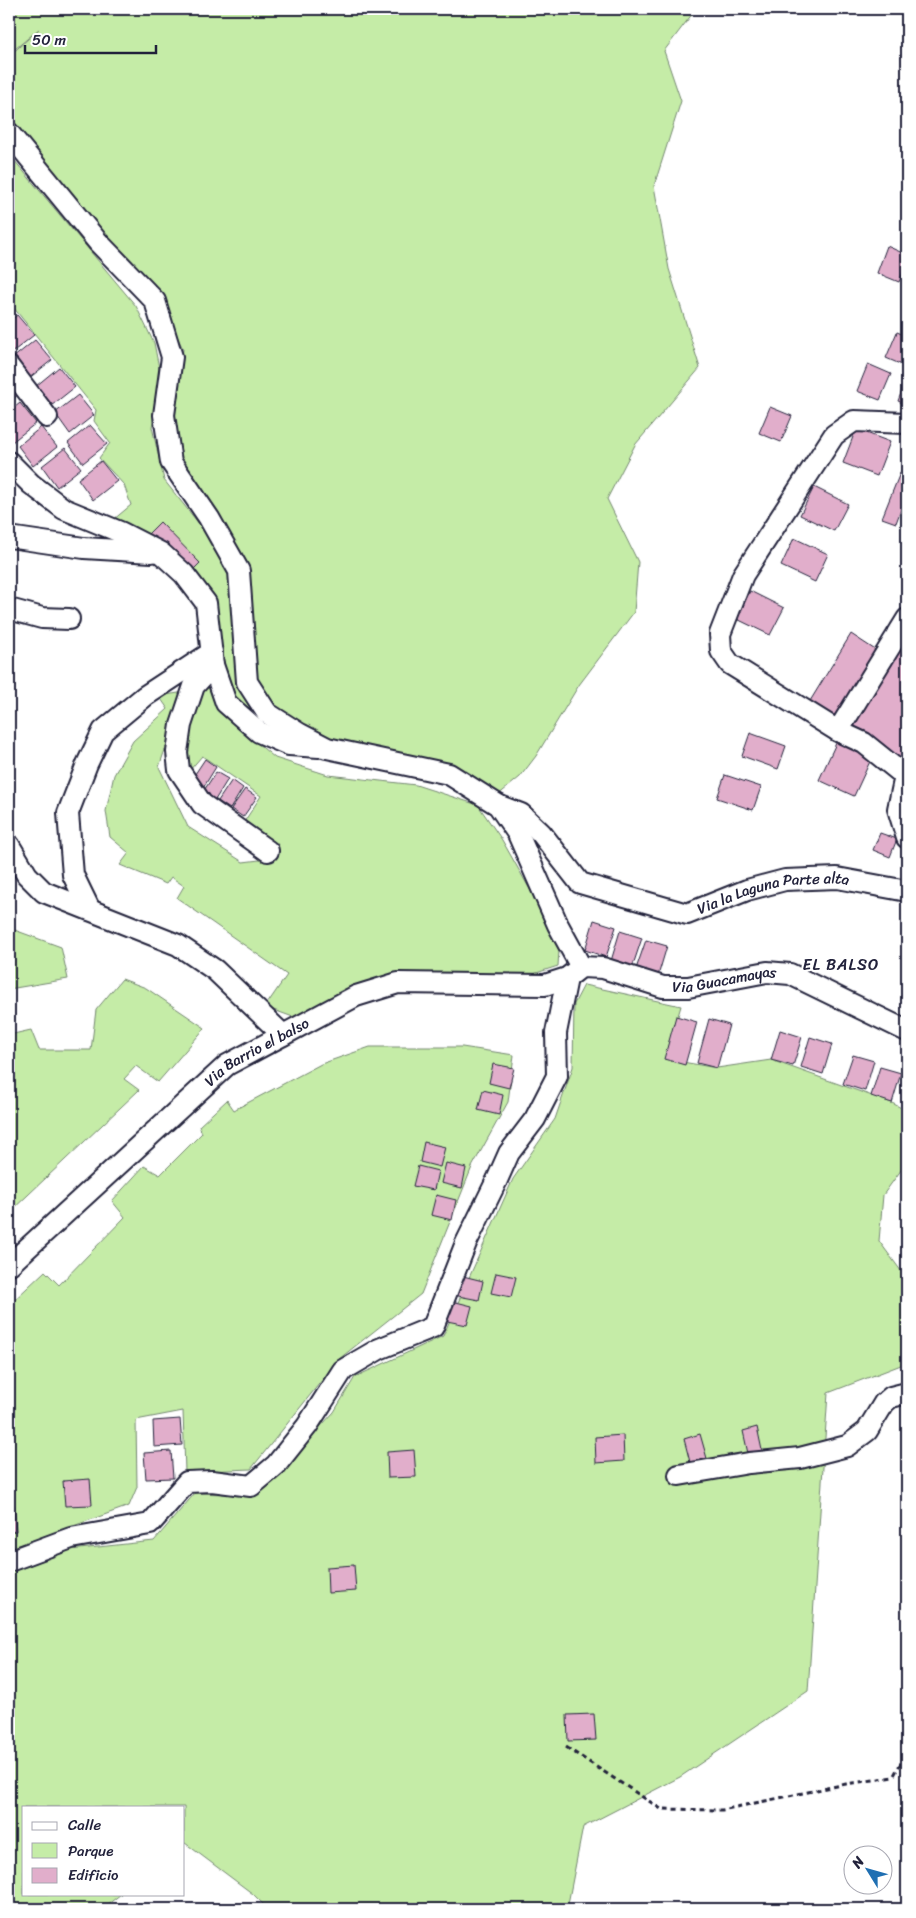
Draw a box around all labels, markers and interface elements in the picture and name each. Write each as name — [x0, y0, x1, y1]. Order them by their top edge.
scale bar — [25, 22, 156, 54]
text: 50 m — [32, 27, 67, 53]
street label: Via la Laguna Parte alta — [693, 865, 852, 922]
district label: EL BALSO — [803, 950, 879, 979]
street label: Via Guacamayas — [672, 959, 778, 1000]
street label: Via Barrio el balso — [198, 1010, 314, 1093]
legend — [22, 1806, 185, 1896]
text: Calle — [68, 1812, 101, 1838]
text: Parque — [68, 1838, 113, 1864]
north arrow — [844, 1846, 894, 1896]
text: N — [845, 1851, 871, 1875]
text: Edificio — [68, 1862, 119, 1888]

